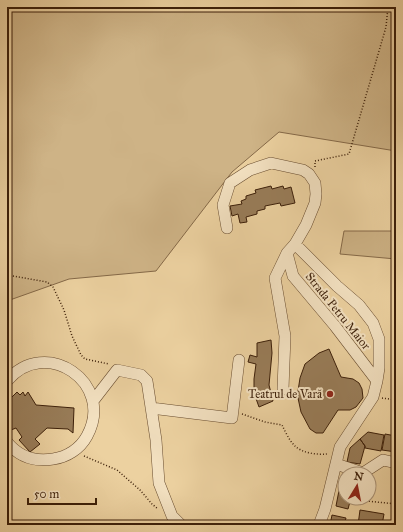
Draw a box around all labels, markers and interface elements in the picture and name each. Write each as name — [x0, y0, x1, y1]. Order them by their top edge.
street label: Strada Petru Maior — [303, 270, 374, 353]
place label: Teatrul de Vară — [248, 387, 323, 401]
marker: Teatrul de Vară — [325, 389, 335, 399]
north arrow — [337, 466, 377, 506]
text: N — [353, 469, 365, 484]
scale bar — [28, 480, 96, 506]
text: 50 m — [34, 487, 59, 501]

